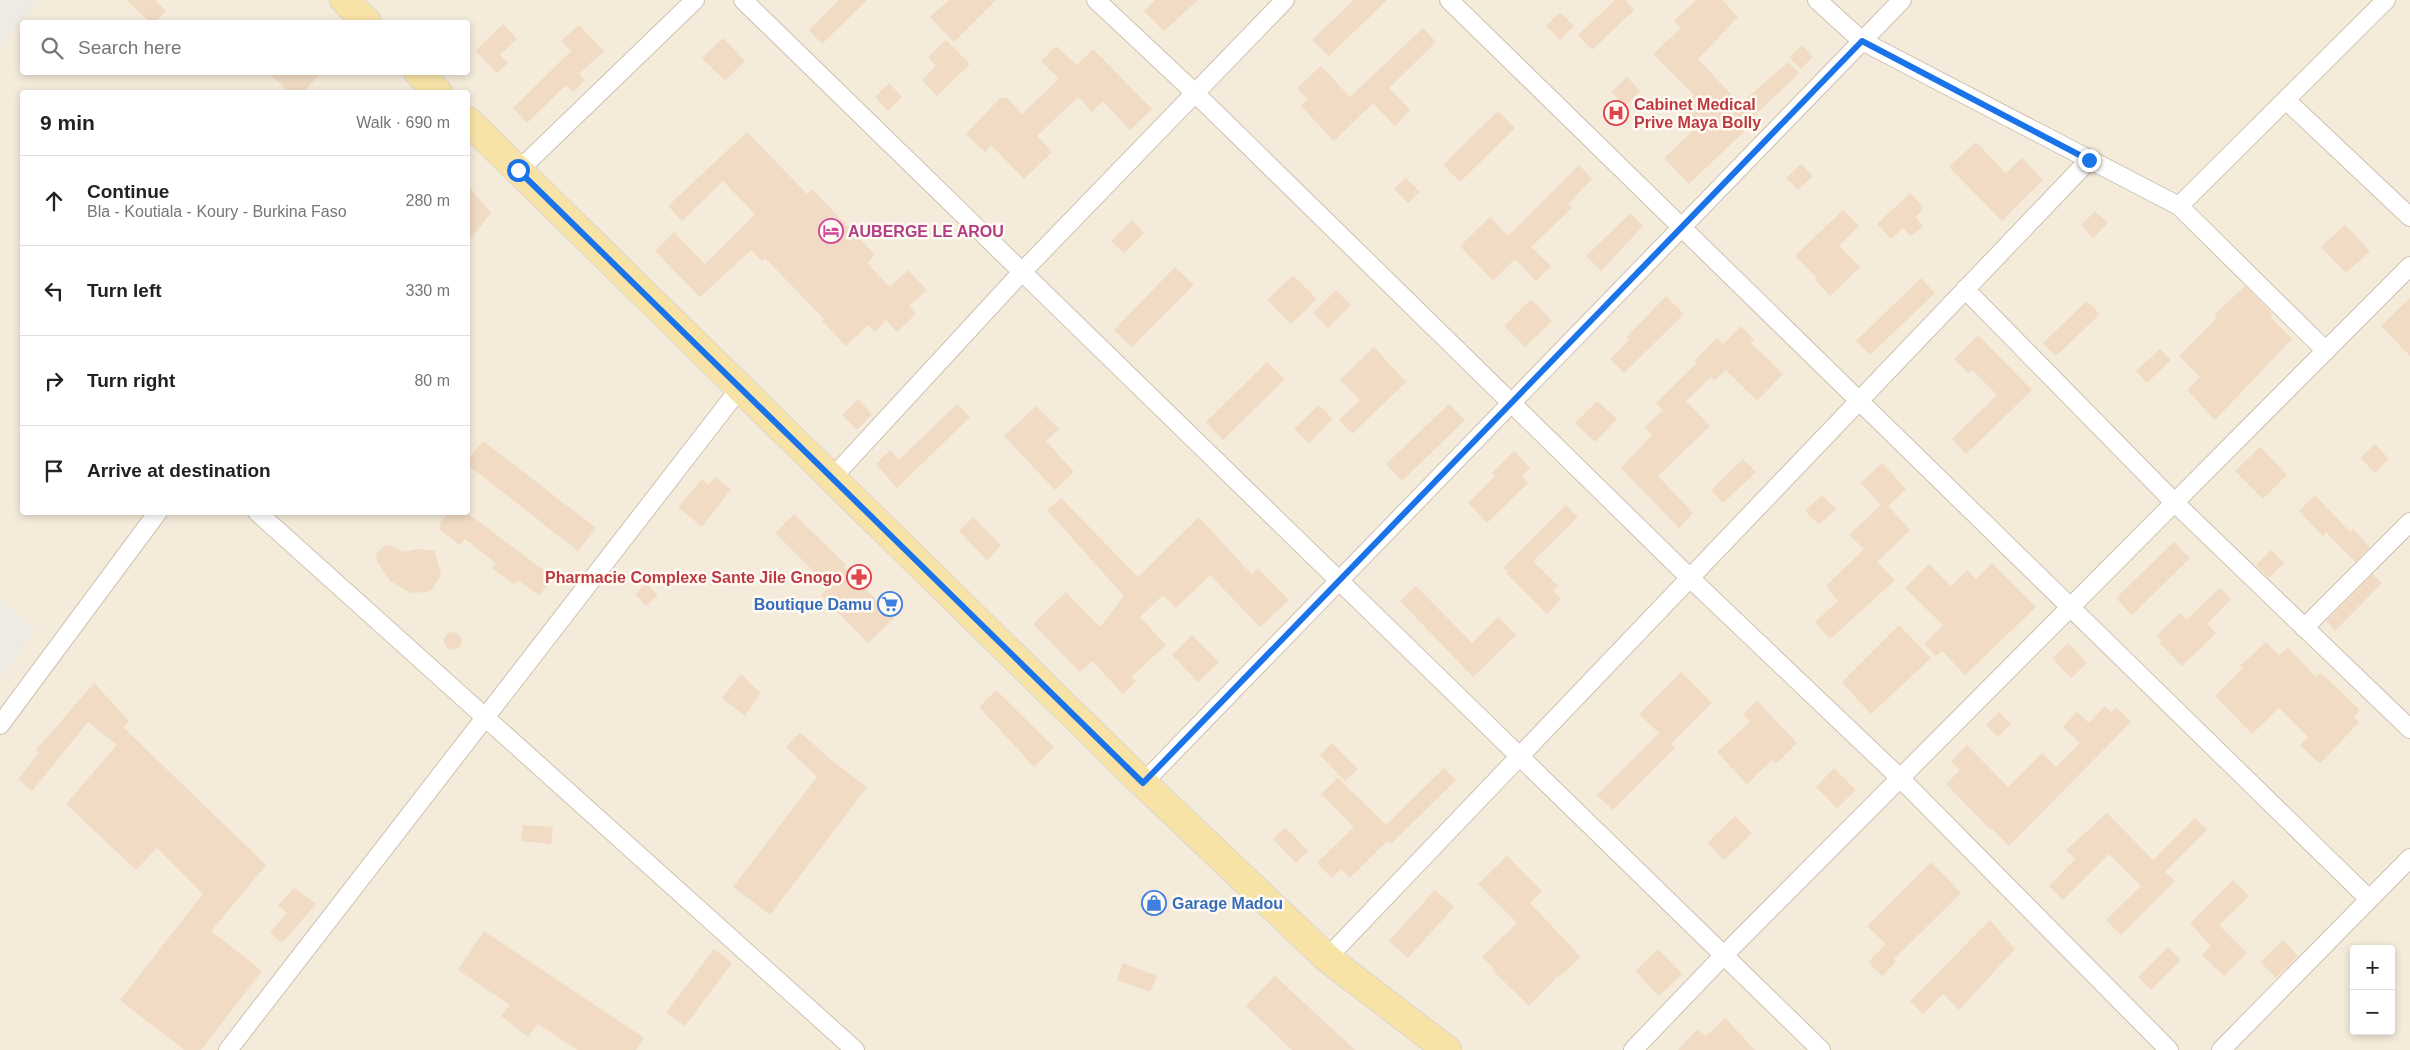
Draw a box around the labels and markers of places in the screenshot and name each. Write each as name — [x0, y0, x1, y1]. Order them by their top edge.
place label: Cabinet Medical Prive Maya Bolly — [1634, 96, 1761, 131]
hospital icon: Cabinet Medical Prive Maya Bolly — [1603, 100, 1629, 126]
hotel icon: AUBERGE LE AROU — [818, 218, 844, 244]
place label: AUBERGE LE AROU — [848, 223, 1004, 240]
pharmacy icon: Pharmacie Complexe Sante Jile Gnogo — [846, 564, 872, 590]
place label: Pharmacie Complexe Sante Jile Gnogo — [545, 569, 842, 586]
supermarket icon: Boutique Damu — [877, 591, 903, 617]
place label: Boutique Damu — [754, 596, 872, 613]
shop icon: Garage Madou — [1141, 890, 1167, 916]
place label: Garage Madou — [1172, 895, 1283, 912]

